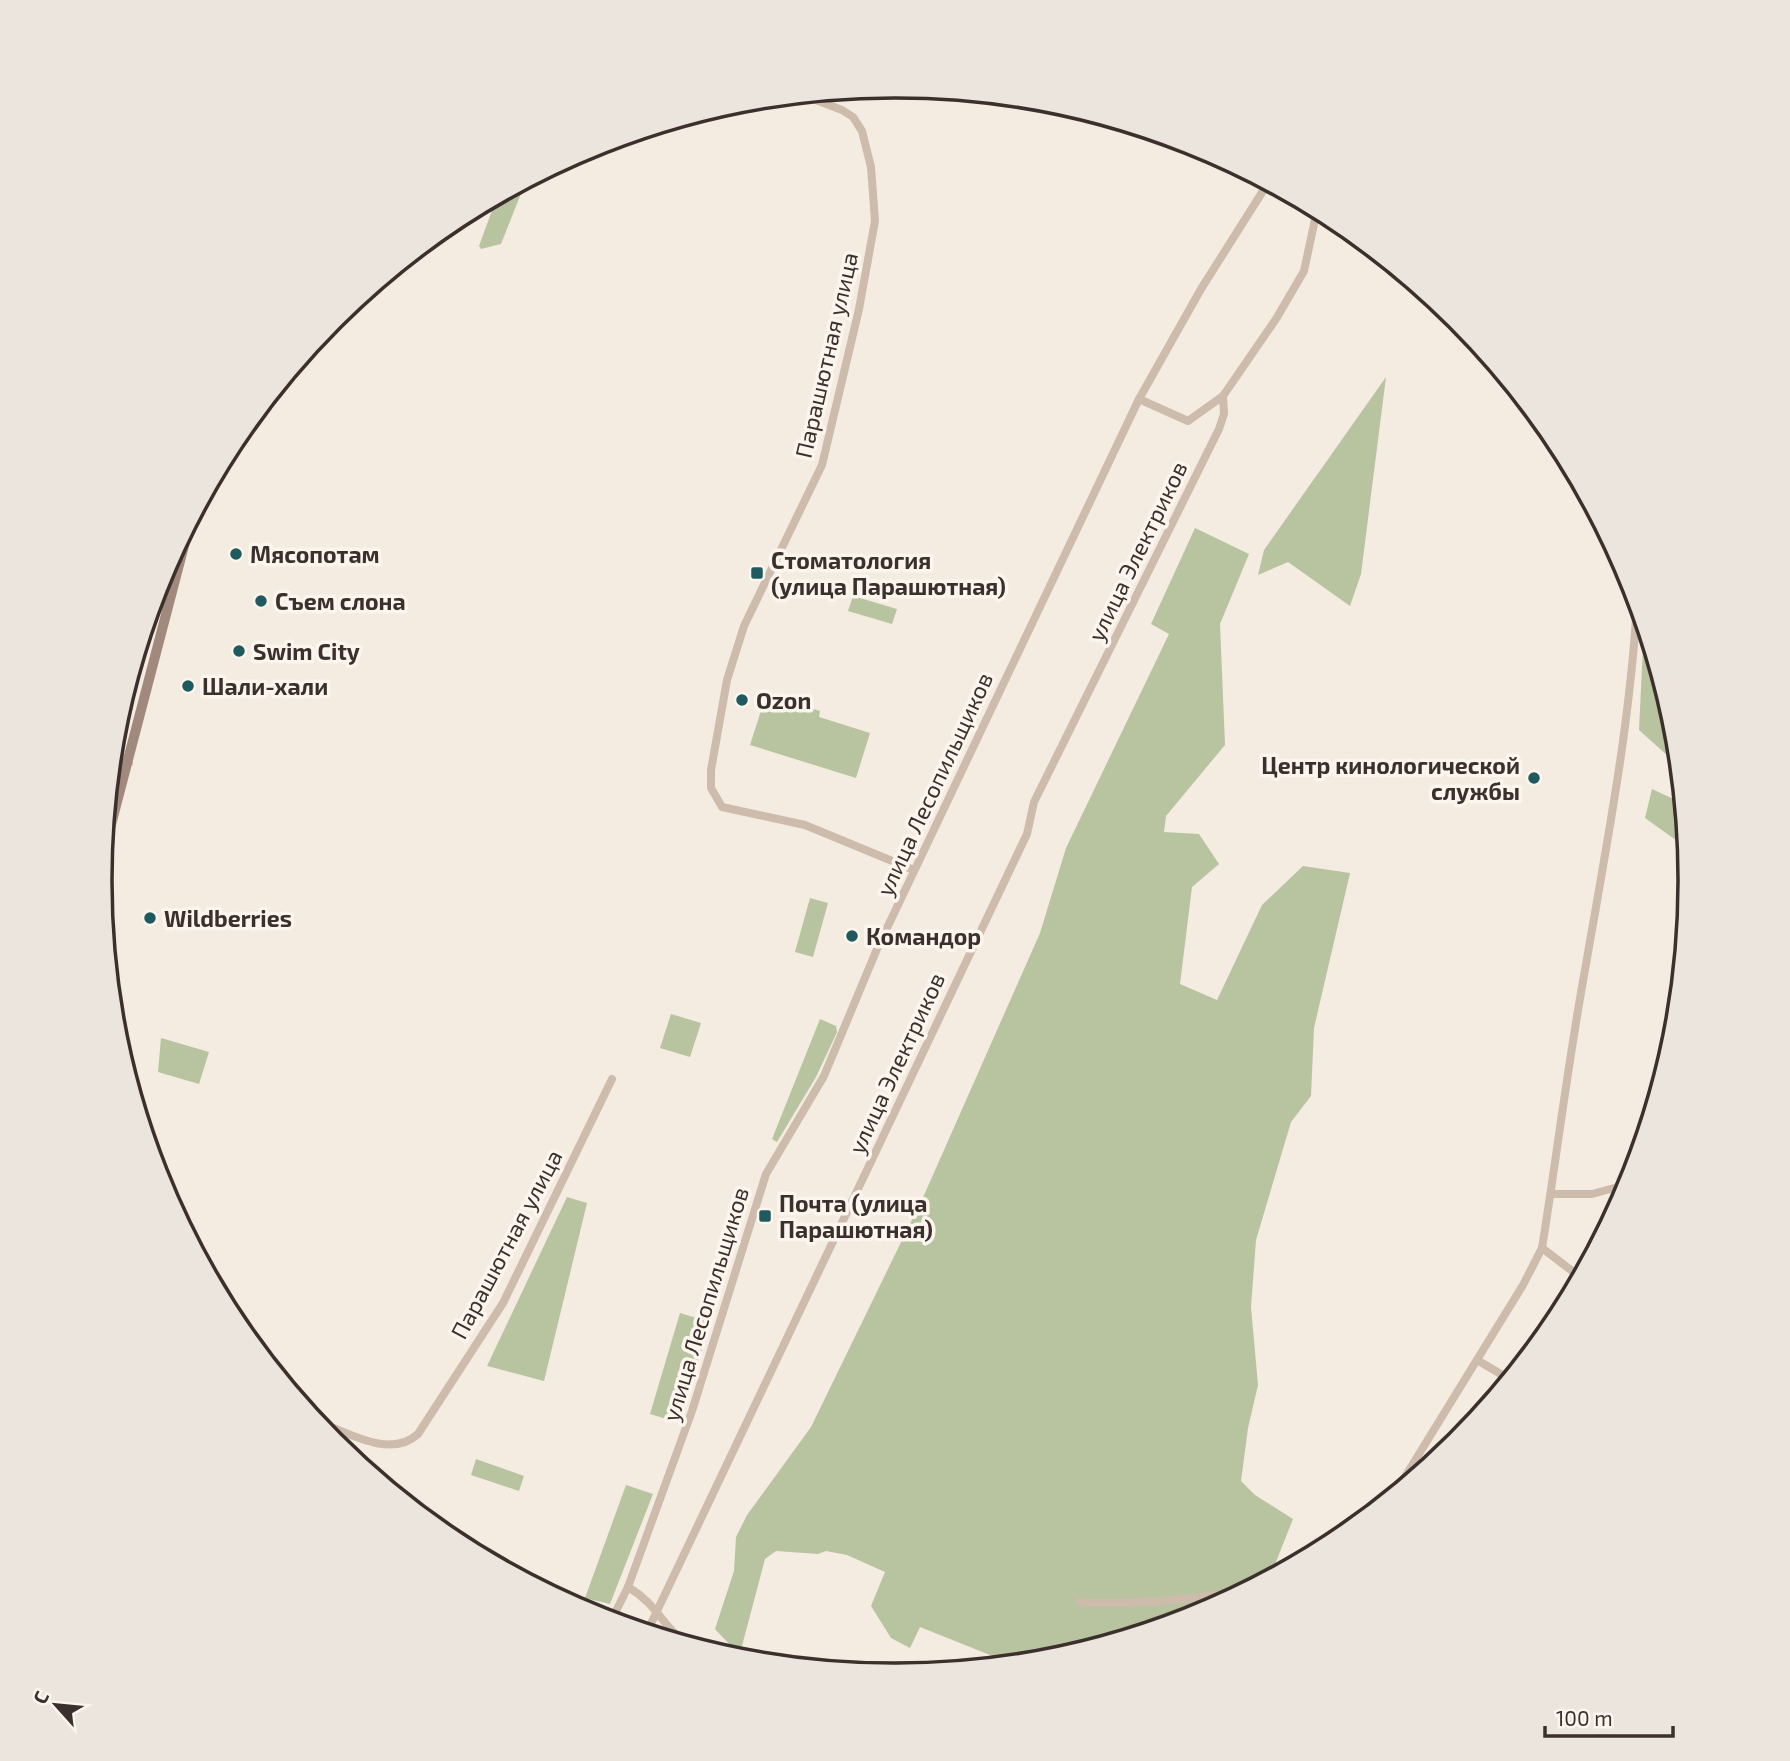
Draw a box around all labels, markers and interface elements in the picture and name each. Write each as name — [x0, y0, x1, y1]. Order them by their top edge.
street label: Парашютная улица — [789, 249, 864, 461]
street label: улица Электриков — [1081, 457, 1194, 646]
place label: Мясопотам — [250, 540, 380, 568]
marker: Мясопотам — [228, 546, 244, 562]
place label: Стоматология (улица Парашютная) — [771, 546, 1006, 600]
marker: Стоматология (улица Парашютная) — [749, 565, 765, 581]
place label: Съем слона — [275, 587, 406, 615]
marker: Съем слона — [253, 593, 269, 609]
place label: Swim City — [253, 637, 360, 665]
marker: Swim City — [231, 643, 247, 659]
street label: улица Лесопильщиков — [870, 668, 999, 901]
place label: Шали-хали — [202, 672, 328, 700]
marker: Шали-хали — [180, 678, 196, 694]
place label: Ozon — [756, 686, 811, 714]
marker: Ozon — [734, 692, 750, 708]
place label: Центр кинологической службы — [1261, 751, 1520, 805]
marker: Центр кинологической службы — [1526, 770, 1542, 786]
place label: Wildberries — [164, 904, 292, 932]
marker: Wildberries — [142, 910, 158, 926]
place label: Командор — [866, 922, 981, 950]
marker: Командор — [844, 928, 860, 944]
street label: улица Электриков — [842, 968, 951, 1158]
street label: Парашютная улица — [444, 1145, 569, 1344]
street label: улица Лесопильщиков — [656, 1184, 755, 1425]
place label: Почта (улица Парашютная) — [779, 1189, 933, 1243]
marker: Почта (улица Парашютная) — [757, 1208, 773, 1224]
north arrow — [21, 1670, 91, 1740]
text: С — [28, 1687, 53, 1707]
scale bar — [1545, 1694, 1673, 1738]
text: 100 m — [1556, 1705, 1613, 1730]

